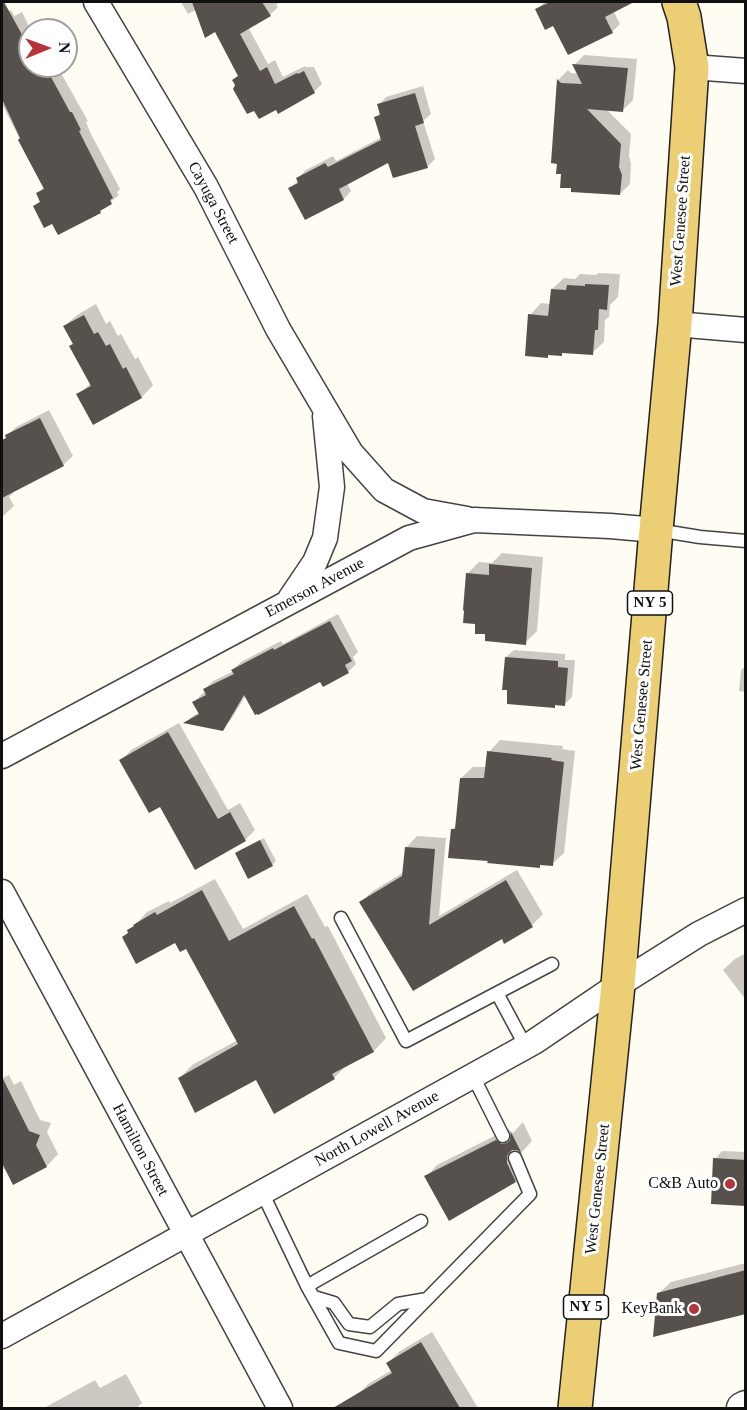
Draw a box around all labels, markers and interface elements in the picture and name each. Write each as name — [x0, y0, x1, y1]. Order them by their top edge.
north arrow — [18, 18, 78, 78]
text: N — [56, 42, 73, 54]
street label: West Genesee Street — [667, 155, 695, 287]
street label: Cayuga Street — [183, 159, 243, 247]
street label: Emerson Avenue — [262, 554, 368, 622]
road number: NY 5 — [628, 591, 672, 615]
street label: West Genesee Street — [627, 639, 657, 771]
street label: North Lowell Avenue — [311, 1087, 443, 1171]
street label: Hamilton Street — [108, 1101, 172, 1199]
street label: West Genesee Street — [582, 1123, 614, 1255]
place label: C&B Auto — [648, 1174, 718, 1194]
marker: C&B Auto — [723, 1177, 737, 1191]
road number: NY 5 — [564, 1295, 608, 1319]
place label: KeyBank — [622, 1299, 682, 1319]
marker: KeyBank — [687, 1302, 701, 1316]

